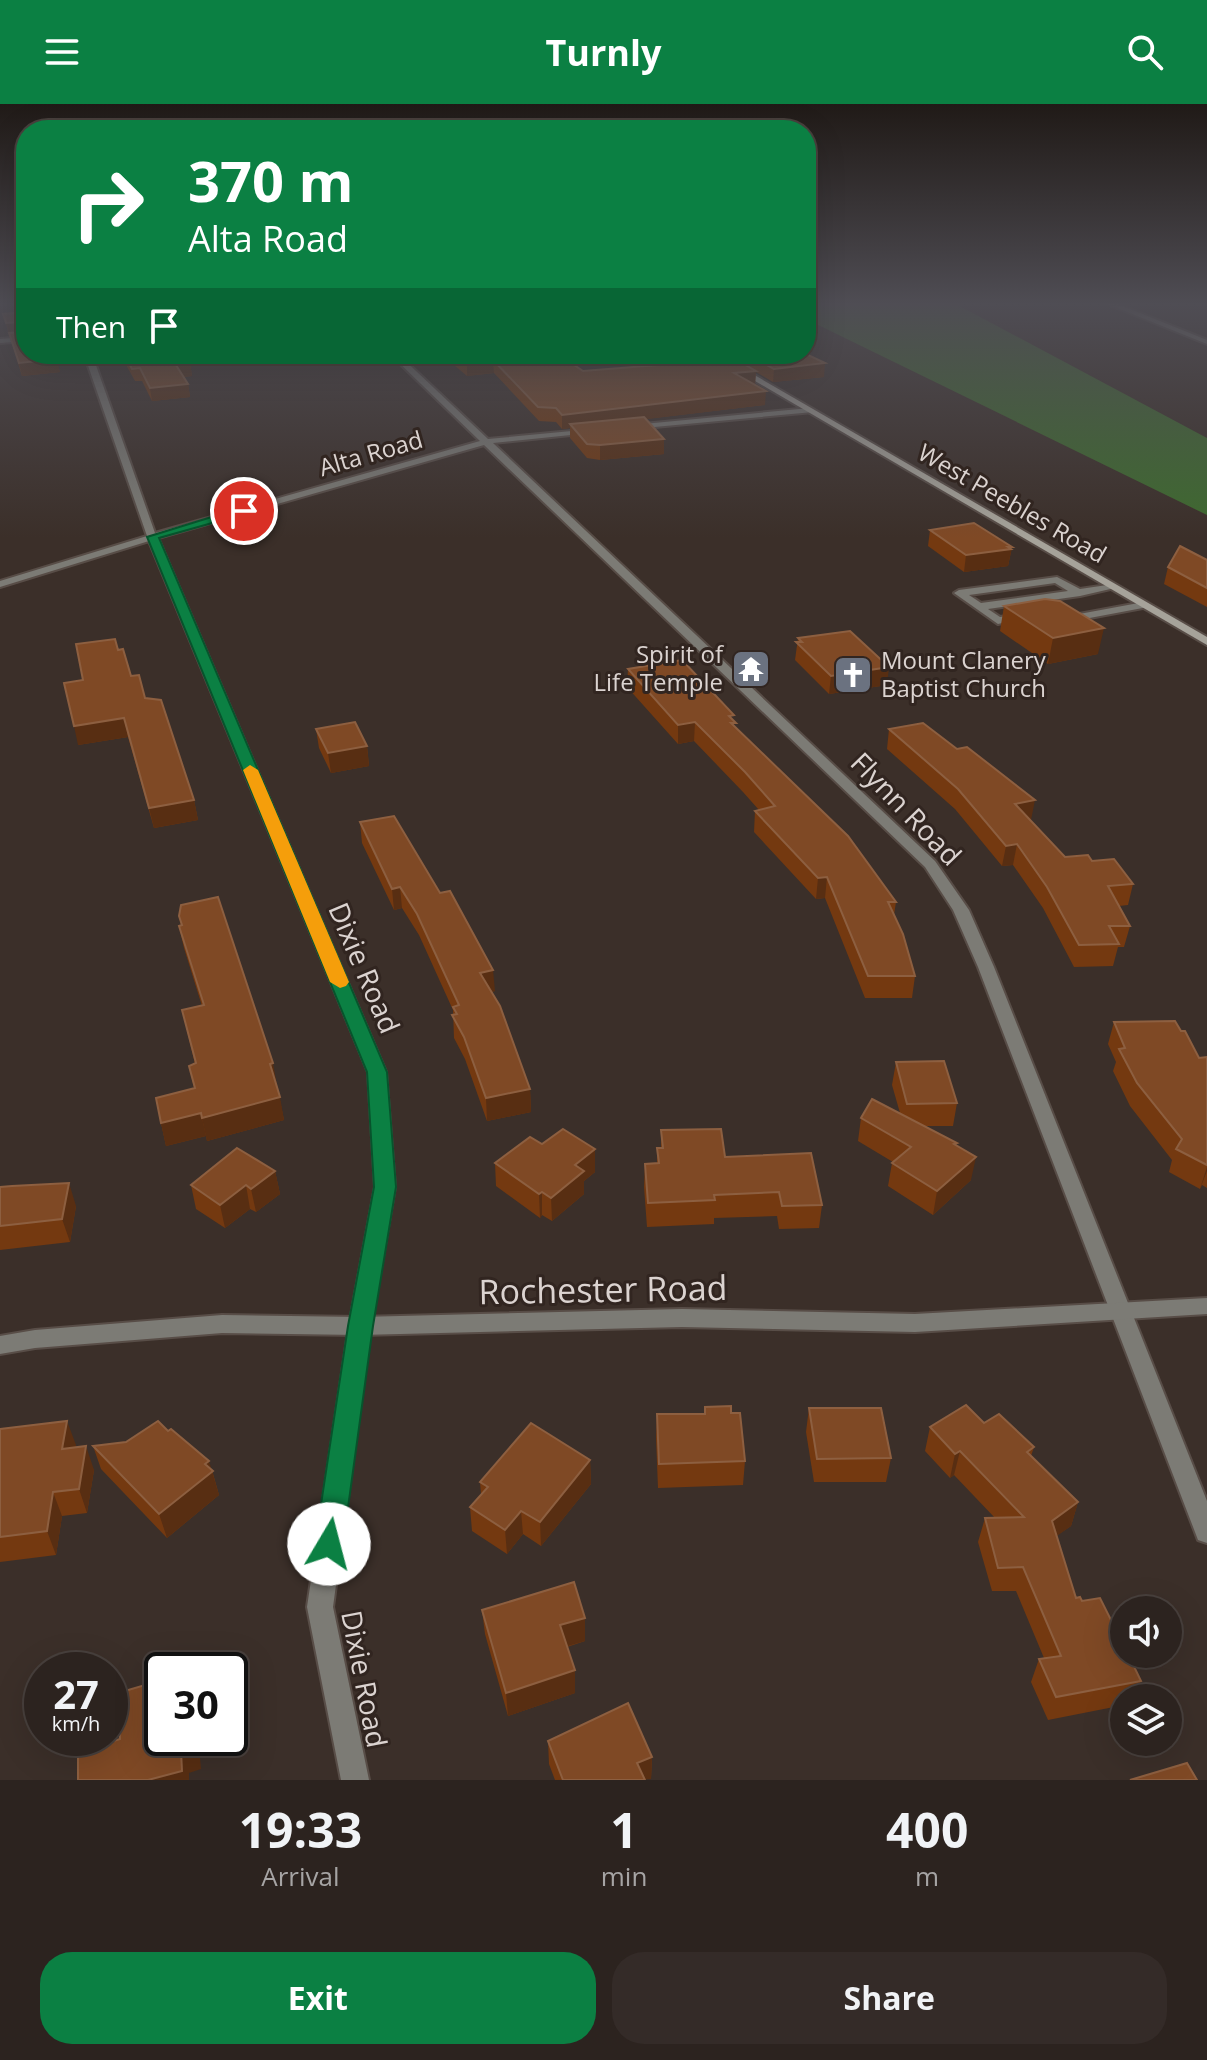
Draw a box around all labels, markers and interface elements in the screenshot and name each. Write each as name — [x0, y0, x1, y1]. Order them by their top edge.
text: Turnly — [546, 28, 661, 77]
icon: menu — [40, 30, 84, 74]
icon: search — [1123, 30, 1167, 74]
text: 370 m — [188, 142, 354, 218]
icon: right — [56, 152, 160, 256]
text: Alta Road — [188, 214, 348, 263]
icon: arrive — [142, 304, 186, 348]
text: Then — [56, 306, 126, 347]
street label: Alta Road — [315, 422, 426, 483]
street label: West Peebles Road — [913, 435, 1113, 570]
pin — [210, 477, 278, 545]
icon: arrive — [222, 489, 266, 533]
place label: Spirit of Life Temple — [593, 637, 725, 698]
place label: Mount Clanery Baptist Church — [881, 643, 1047, 704]
temple icon: Spirit of Life Temple — [730, 648, 772, 690]
church icon: Mount Clanery Baptist Church — [832, 654, 874, 696]
street label: Flynn Road — [843, 743, 970, 873]
street label: Dixie Road — [320, 896, 410, 1039]
street label: Rochester Road — [478, 1264, 728, 1314]
position arrow — [287, 1502, 371, 1586]
map controls — [1110, 1596, 1182, 1756]
button: sound — [1110, 1596, 1182, 1668]
street label: Dixie Road — [333, 1607, 397, 1751]
speed limit sign: 30 — [144, 1652, 248, 1756]
text: 27 — [53, 1666, 99, 1721]
button: layers — [1110, 1684, 1182, 1756]
text: km/h — [52, 1710, 100, 1737]
text: 19:33 — [239, 1797, 362, 1862]
text: 1 — [610, 1797, 638, 1862]
text: 400 — [886, 1797, 968, 1862]
text: Arrival — [261, 1858, 340, 1894]
text: min — [601, 1858, 647, 1894]
text: m — [915, 1858, 939, 1894]
button: Exit — [40, 1952, 596, 2044]
button: Share — [612, 1952, 1167, 2044]

